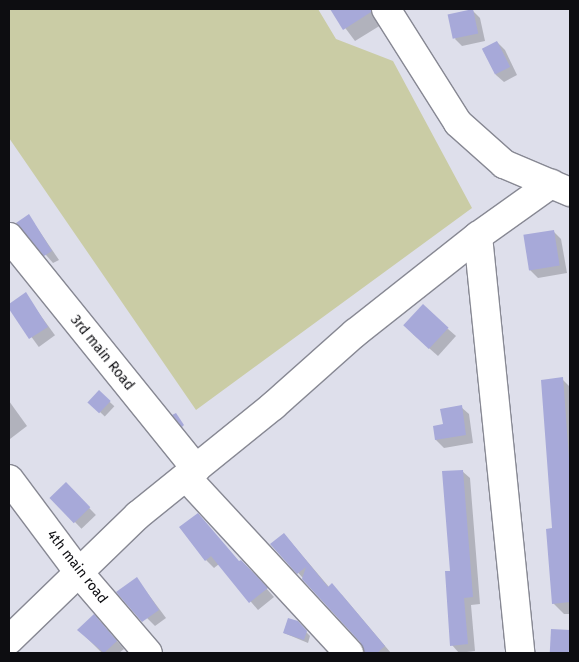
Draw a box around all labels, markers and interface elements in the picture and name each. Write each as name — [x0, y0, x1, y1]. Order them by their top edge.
street label: 3rd main Road — [67, 312, 137, 394]
street label: 4th main road — [43, 527, 111, 607]

